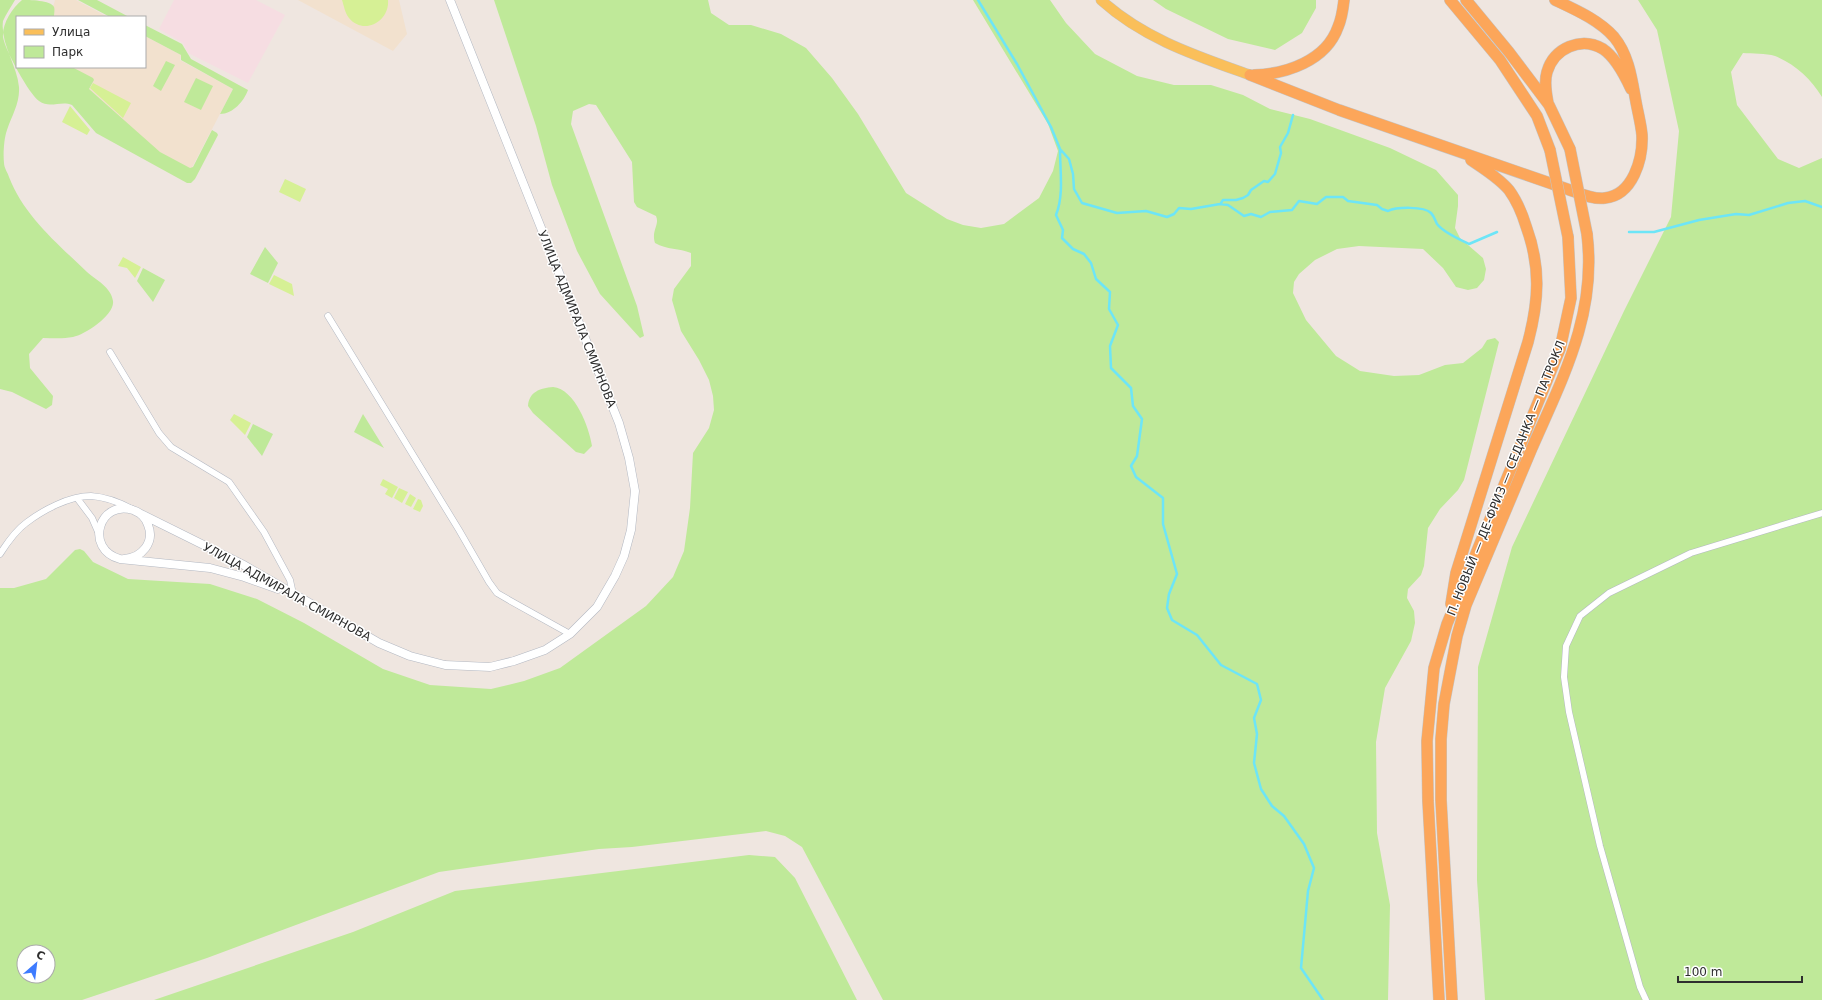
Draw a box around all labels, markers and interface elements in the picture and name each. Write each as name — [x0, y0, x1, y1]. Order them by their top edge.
legend — [16, 16, 146, 68]
text: Улица — [52, 25, 90, 39]
text: Парк — [52, 45, 83, 59]
street label: УЛИЦА АДМИРАЛА СМИРНОВА — [535, 228, 619, 410]
street label: П. НОВЫЙ — ДЕ-ФРИЗ — СЕДАНКА — ПАТРОКЛ — [1443, 338, 1568, 618]
street label: УЛИЦА АДМИРАЛА СМИРНОВА — [201, 540, 374, 645]
north arrow — [16, 944, 56, 984]
text: С — [34, 948, 47, 963]
scale bar — [1678, 958, 1802, 984]
text: 100 m — [1684, 965, 1722, 979]

